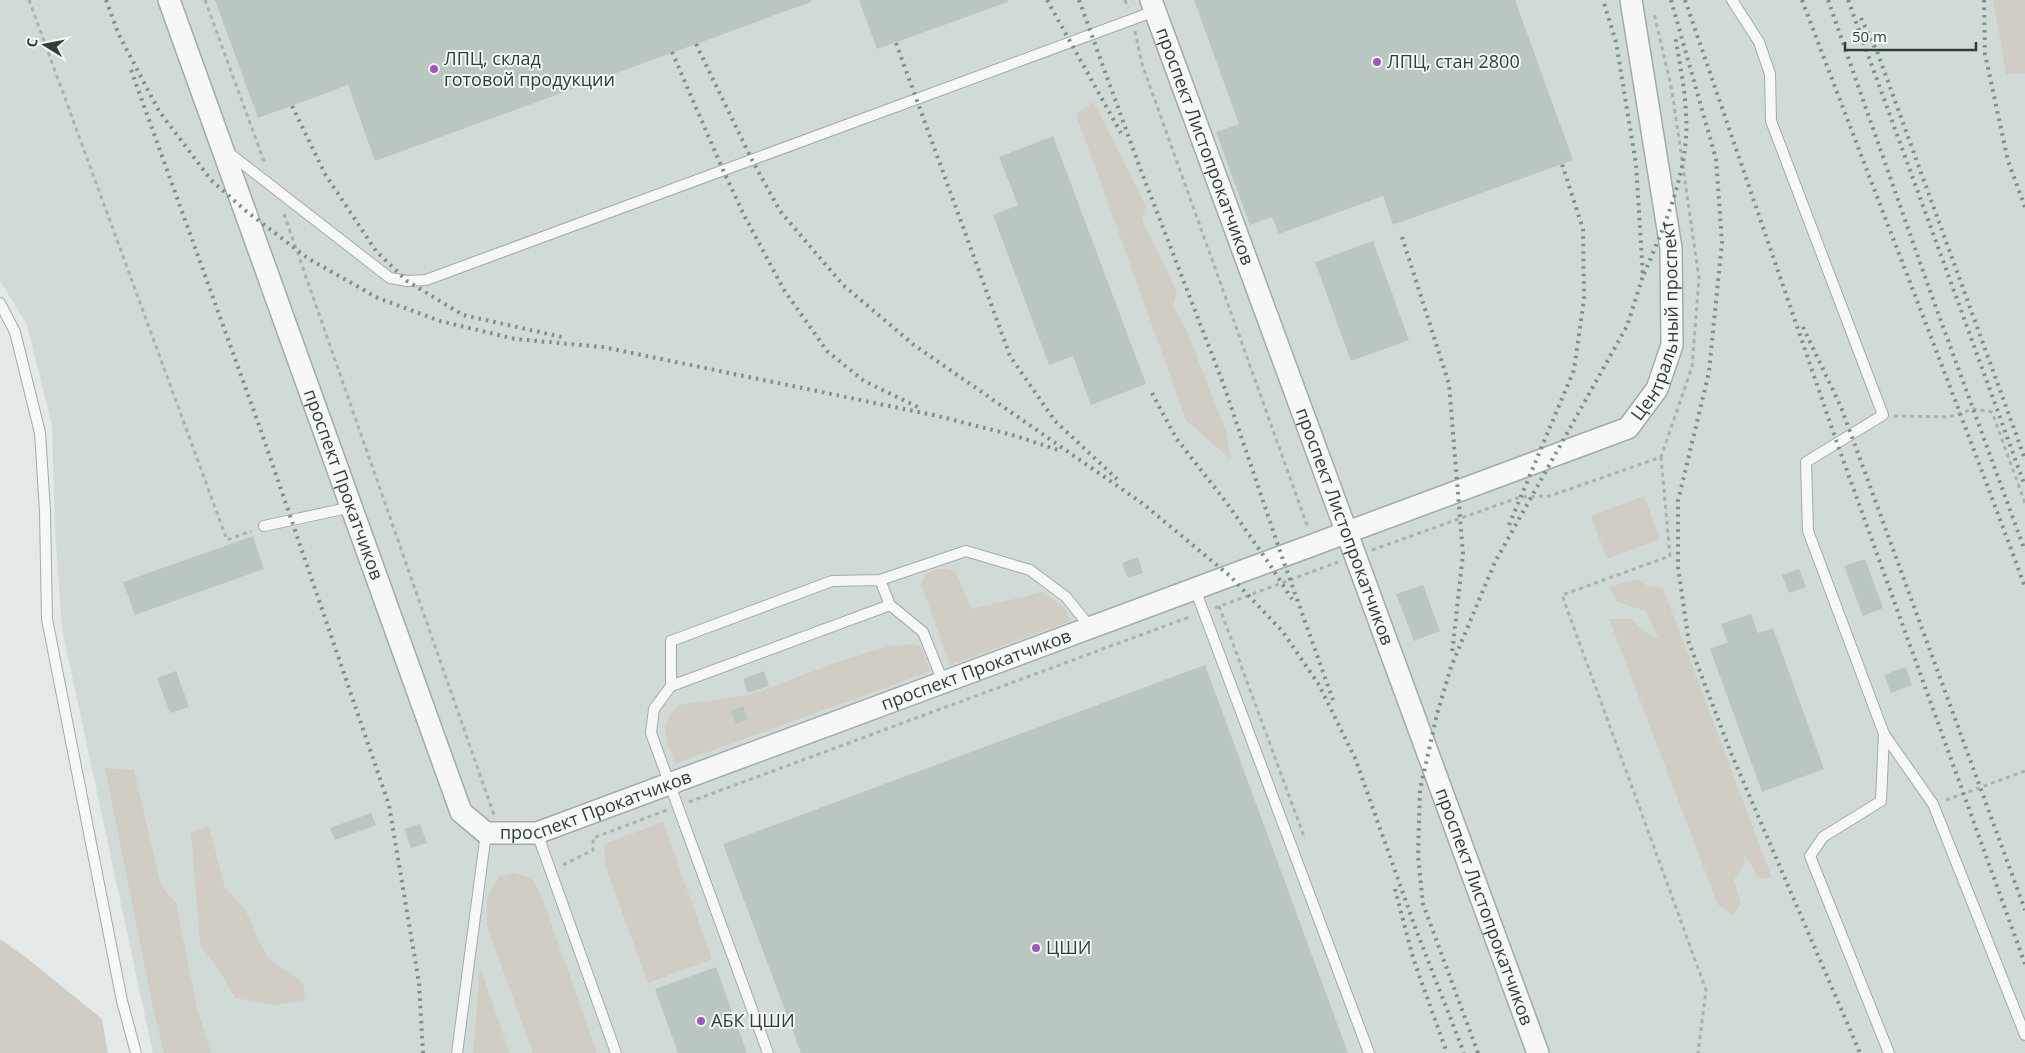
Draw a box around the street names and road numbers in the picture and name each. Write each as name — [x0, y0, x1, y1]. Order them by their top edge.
street label: проспект Листопрокатчиков — [1151, 24, 1260, 268]
street label: Центральный проспект — [1625, 219, 1683, 425]
street label: проспект Прокатчиков — [299, 386, 390, 583]
street label: проспект Листопрокатчиков — [1291, 404, 1400, 648]
street label: проспект Прокатчиков — [877, 623, 1074, 715]
street label: проспект Прокатчиков — [500, 764, 695, 845]
street label: проспект Листопрокатчиков — [1431, 784, 1540, 1028]

